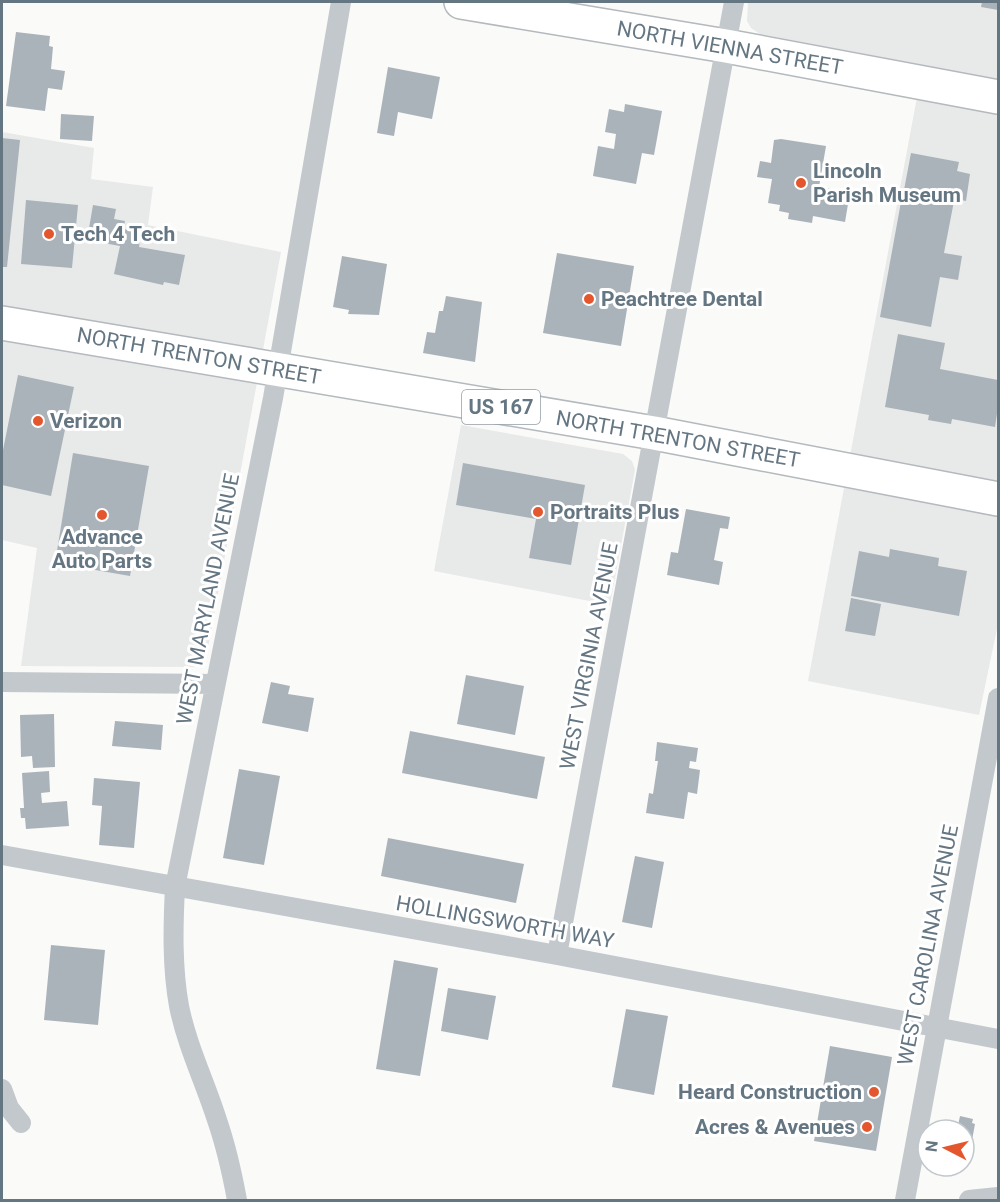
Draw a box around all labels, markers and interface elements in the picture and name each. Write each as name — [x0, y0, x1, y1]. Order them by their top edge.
street label: NORTH VIENNA STREET — [615, 16, 845, 80]
place label: Lincoln Parish Museum — [813, 159, 961, 207]
marker: Lincoln Parish Museum — [794, 176, 808, 190]
place label: Tech 4 Tech — [61, 222, 175, 246]
marker: Tech 4 Tech — [42, 227, 56, 241]
place label: Peachtree Dental — [601, 287, 763, 311]
marker: Peachtree Dental — [582, 292, 596, 306]
street label: NORTH TRENTON STREET — [75, 323, 323, 389]
road number: US 167 — [462, 390, 540, 424]
street label: NORTH TRENTON STREET — [554, 406, 802, 472]
place label: Verizon — [50, 409, 122, 433]
marker: Verizon — [31, 414, 45, 428]
street label: WEST MARYLAND AVENUE — [172, 471, 244, 727]
place label: Portraits Plus — [550, 500, 680, 524]
marker: Portraits Plus — [531, 505, 545, 519]
marker: Advance Auto Parts — [95, 508, 109, 522]
place label: Advance Auto Parts — [52, 525, 152, 573]
street label: WEST VIRGINIA AVENUE — [555, 540, 623, 772]
street label: WEST CAROLINA AVENUE — [893, 822, 963, 1067]
street label: HOLLINGSWORTH WAY — [394, 891, 616, 953]
place label: Heard Construction — [678, 1080, 862, 1104]
marker: Heard Construction — [867, 1085, 881, 1099]
place label: Acres & Avenues — [695, 1115, 855, 1139]
north arrow — [916, 1118, 976, 1178]
marker: Acres & Avenues — [860, 1120, 874, 1134]
text: N — [921, 1139, 942, 1153]

